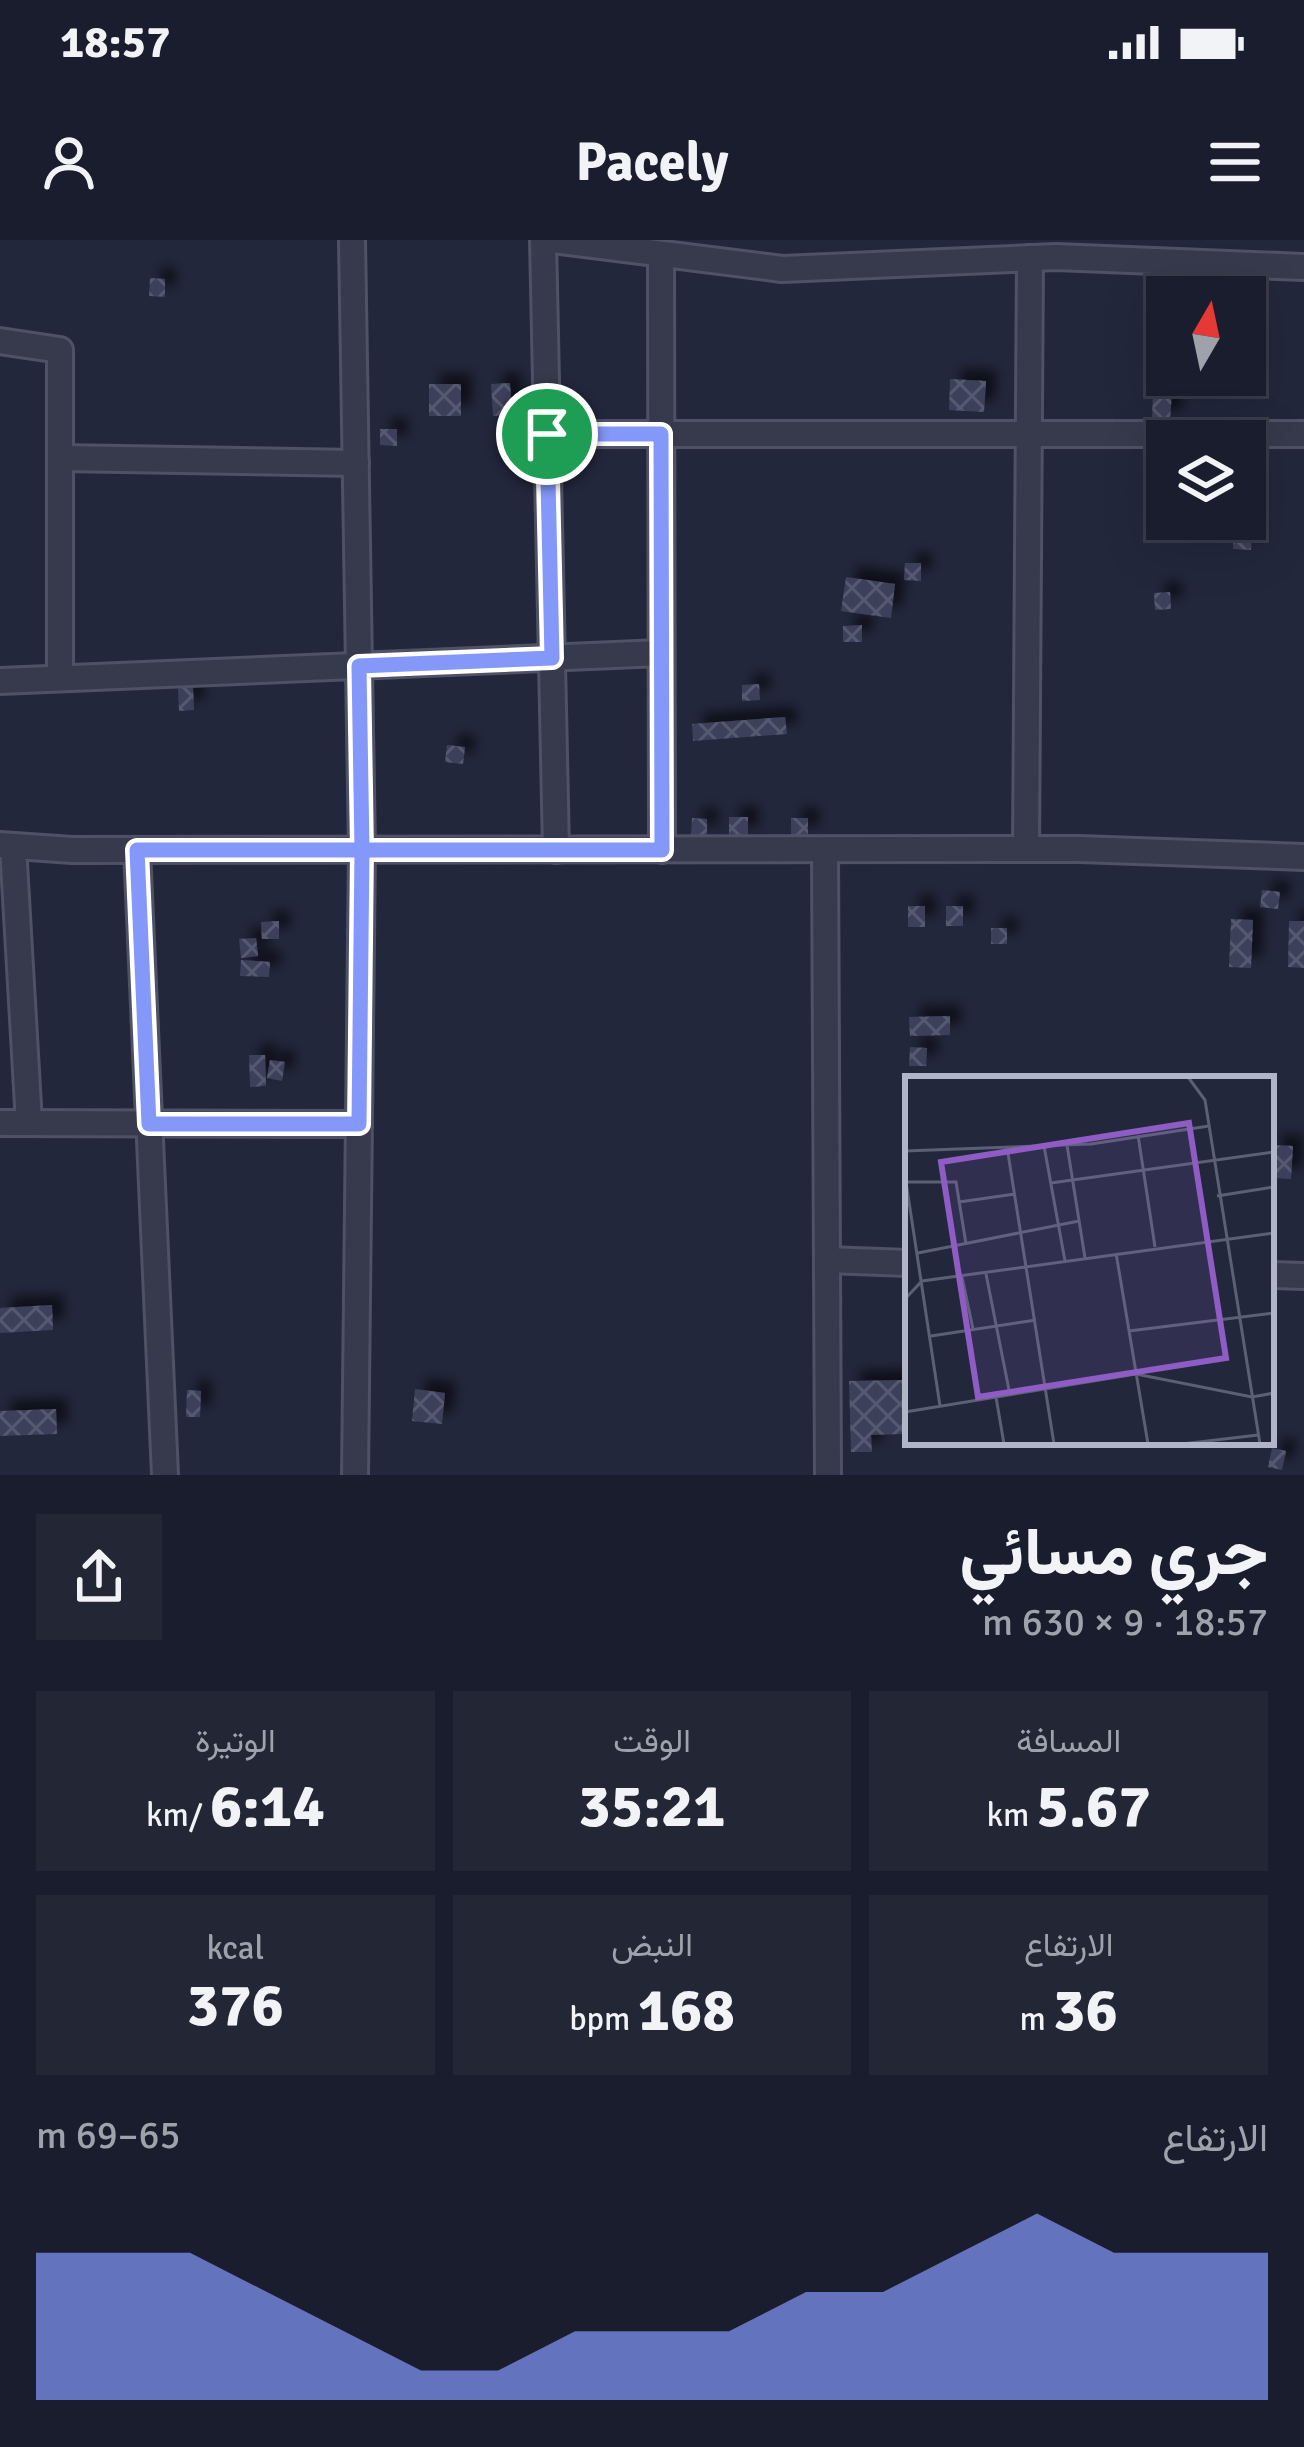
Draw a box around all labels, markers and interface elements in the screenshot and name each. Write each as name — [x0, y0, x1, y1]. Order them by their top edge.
text: 18:57 — [60, 15, 170, 70]
icon: person — [36, 129, 102, 195]
text: Pacely — [575, 129, 729, 196]
icon: menu — [1202, 129, 1268, 195]
north arrow — [1146, 276, 1266, 396]
map controls — [1146, 276, 1266, 540]
pin — [496, 383, 598, 485]
icon: arrive — [514, 401, 580, 467]
button: layers — [1146, 420, 1266, 540]
inset map — [905, 1076, 1274, 1445]
text: جري مسائي — [959, 1512, 1268, 1593]
button: share — [36, 1514, 162, 1640]
text: 18:57 · 9 × 630 m — [982, 1598, 1268, 1646]
text: الوتيرة — [195, 1721, 276, 1762]
text: الوقت — [613, 1721, 691, 1762]
text: المسافة — [1016, 1721, 1121, 1762]
text: 6:14 — [210, 1770, 325, 1844]
text: 35:21 — [578, 1770, 726, 1844]
text: 5.67 — [1037, 1770, 1151, 1844]
text: /km — [146, 1795, 210, 1836]
text: km — [986, 1795, 1037, 1836]
text: النبض — [611, 1925, 693, 1966]
text: الارتفاع — [1024, 1925, 1113, 1966]
text: kcal — [206, 1928, 264, 1969]
text: 376 — [187, 1969, 284, 2043]
text: 168 — [638, 1974, 735, 2048]
text: 36 — [1053, 1974, 1118, 2048]
text: bpm — [569, 1999, 638, 2040]
text: m — [1019, 1999, 1053, 2040]
text: 65–69 m — [36, 2111, 181, 2159]
text: الارتفاع — [1162, 2114, 1268, 2162]

